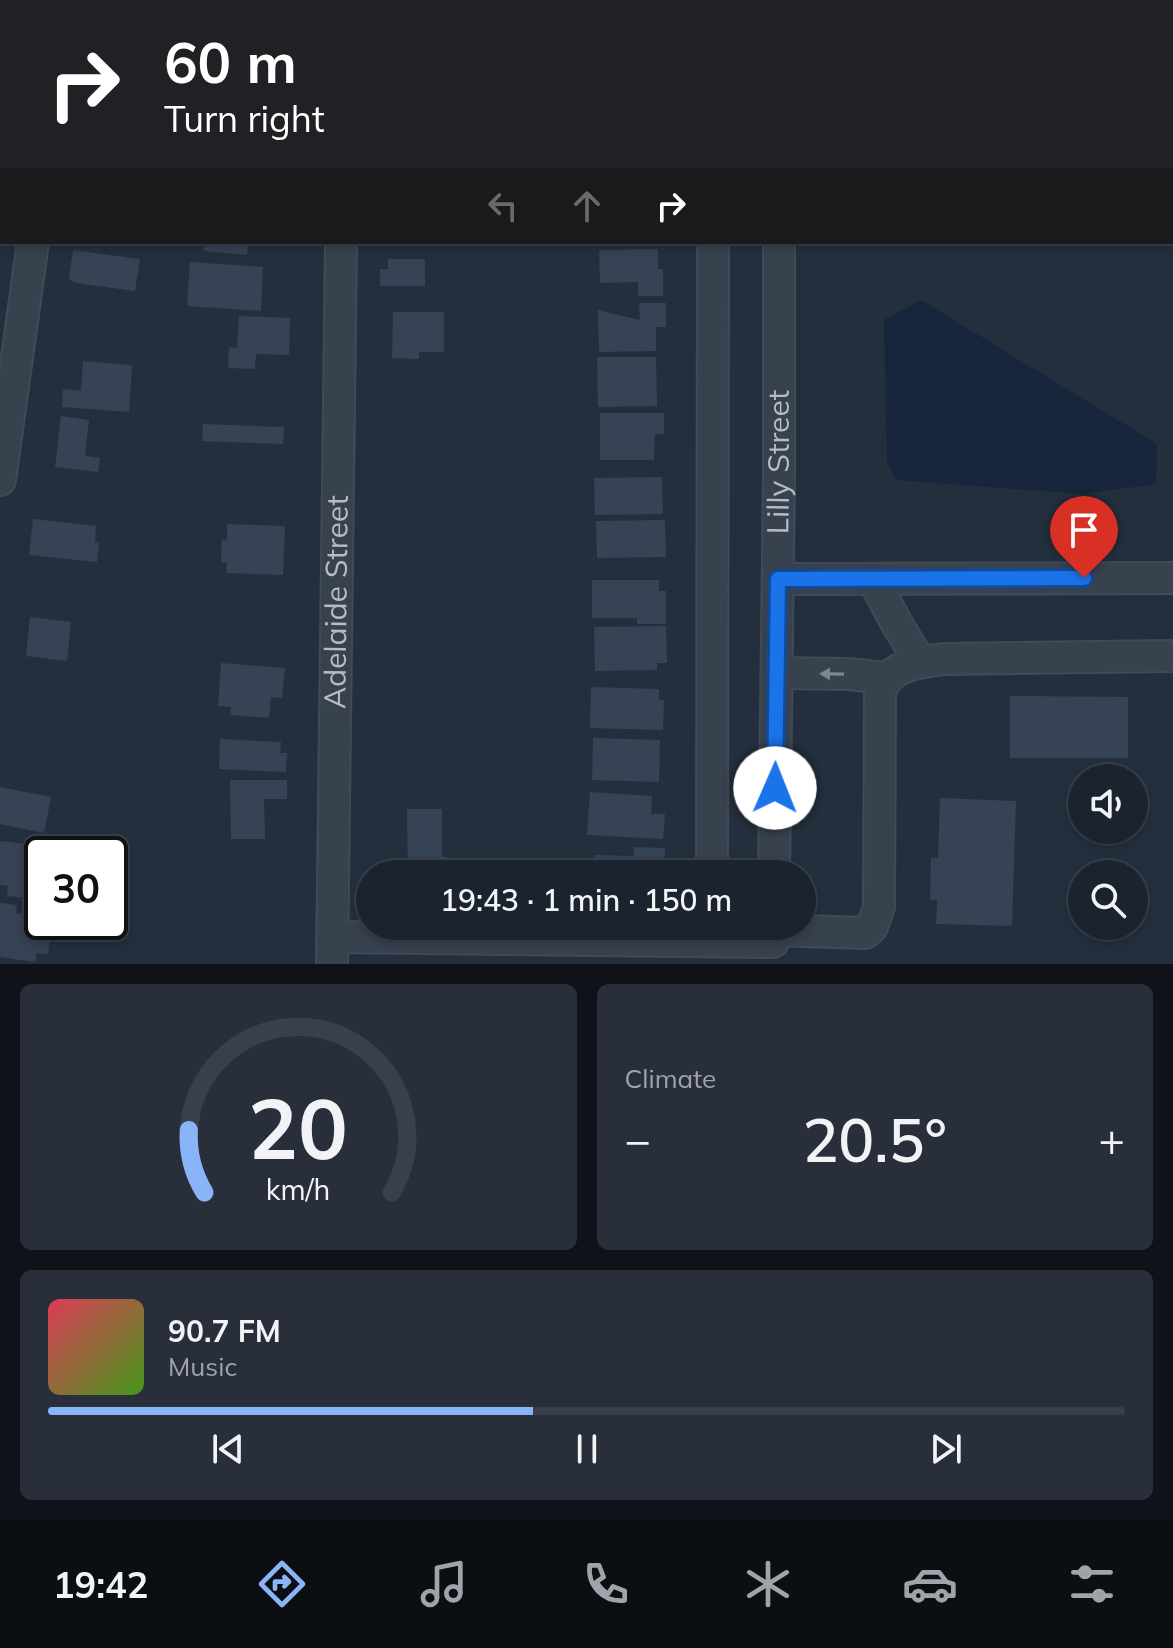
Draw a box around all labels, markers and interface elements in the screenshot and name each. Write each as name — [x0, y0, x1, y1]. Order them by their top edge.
text: 60 m — [164, 27, 297, 97]
icon: right — [32, 32, 136, 136]
text: Turn right — [164, 96, 325, 141]
icon: left — [481, 184, 525, 228]
icon: ahead — [565, 184, 609, 228]
icon: right — [649, 184, 693, 228]
street label: Lilly Street — [758, 390, 797, 535]
street label: Adelaide Street — [315, 495, 356, 709]
pin — [1050, 496, 1118, 578]
icon: arrive — [1062, 508, 1106, 552]
one-way arrow — [819, 667, 844, 680]
position arrow — [733, 746, 817, 830]
map controls — [1068, 764, 1148, 940]
button: sound — [1068, 764, 1148, 844]
speed limit sign: 30 — [24, 836, 128, 940]
button: search — [1068, 860, 1148, 940]
text: 19:43 · 1 min · 150 m — [440, 881, 732, 919]
text: Climate — [625, 1062, 716, 1095]
text: 20 — [248, 1075, 348, 1180]
text: 20.5° — [802, 1102, 947, 1177]
text: − — [625, 1112, 651, 1167]
text: + — [1099, 1112, 1125, 1167]
text: km/h — [266, 1171, 331, 1207]
text: 90.7 FM — [168, 1312, 281, 1350]
text: Music — [168, 1350, 237, 1383]
icon: previous — [206, 1427, 250, 1471]
icon: pause — [565, 1427, 609, 1471]
icon: next — [924, 1427, 968, 1471]
icon: directions — [254, 1556, 310, 1612]
icon: music — [416, 1556, 472, 1612]
icon: phone — [578, 1556, 634, 1612]
icon: climate — [740, 1556, 796, 1612]
icon: car — [902, 1556, 958, 1612]
icon: filters — [1064, 1556, 1120, 1612]
text: 19:42 — [53, 1562, 148, 1607]

